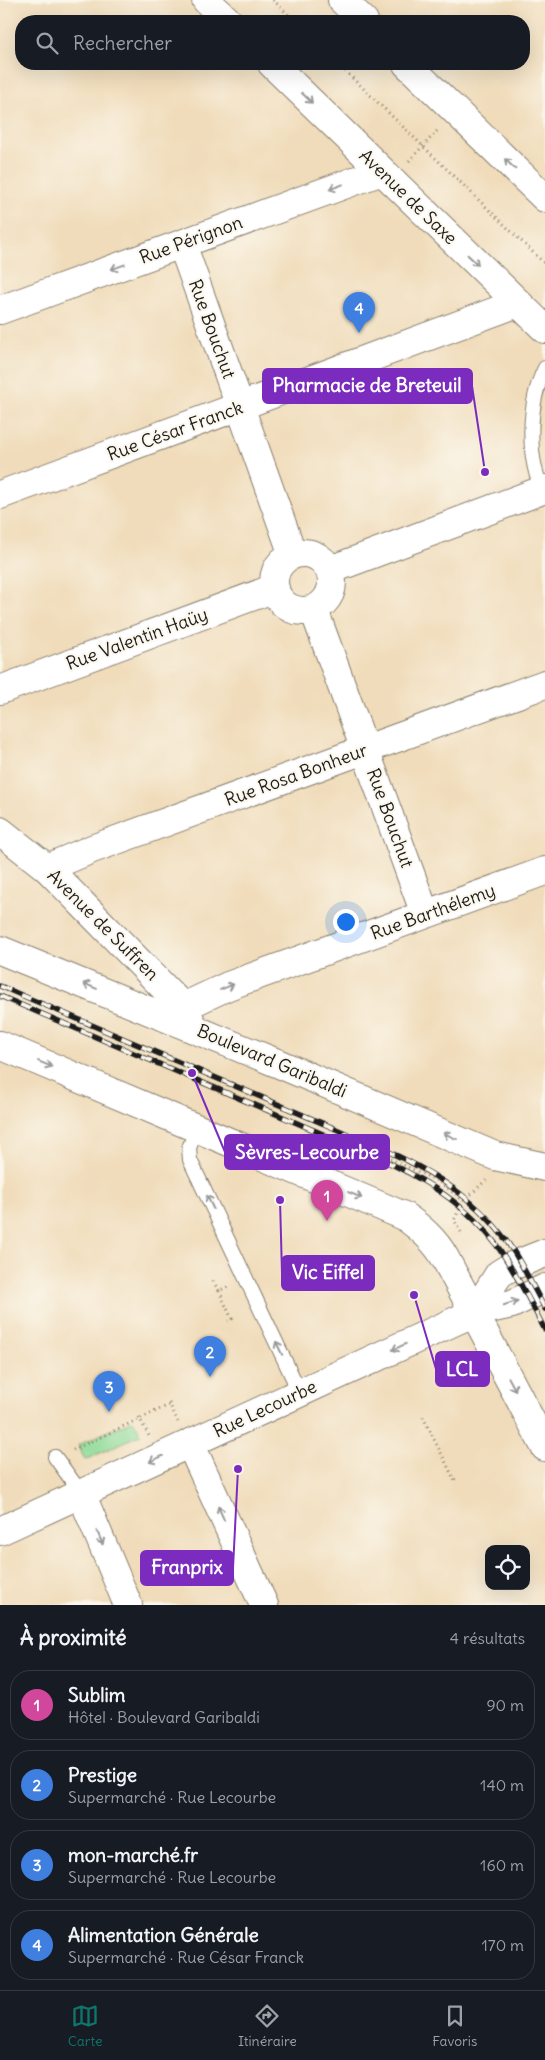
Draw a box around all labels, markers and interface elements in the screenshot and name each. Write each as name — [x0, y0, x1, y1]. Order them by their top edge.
search box — [15, 15, 530, 70]
icon: search — [33, 29, 61, 57]
text: Rechercher — [73, 31, 172, 55]
one-way arrow — [300, 92, 313, 104]
street label: Avenue de Saxe — [355, 144, 462, 249]
one-way arrow — [504, 158, 516, 170]
one-way arrow — [329, 183, 344, 192]
street label: Rue Pérignon — [136, 210, 245, 269]
one-way arrow — [467, 254, 480, 266]
one-way arrow — [110, 263, 126, 272]
street label: Rue Bouchut — [184, 276, 241, 382]
pin: 4 — [343, 292, 375, 333]
callout: Pharmacie de Breteuil — [263, 369, 472, 403]
text: Pharmacie de Breteuil — [273, 373, 461, 397]
street label: Rue César Franck — [104, 395, 246, 466]
street label: Rue Valentin Haüy — [63, 602, 211, 675]
street label: Rue Rosa Bonheur — [221, 738, 371, 811]
street label: Rue Bouchut — [362, 765, 419, 871]
street label: Avenue de Suffren — [43, 864, 164, 985]
street label: Rue Barthélemy — [367, 878, 498, 945]
your location — [333, 909, 359, 935]
one-way arrow — [83, 981, 98, 990]
one-way arrow — [219, 981, 234, 991]
street label: Boulevard Garibaldi — [194, 1019, 351, 1103]
one-way arrow — [37, 1059, 52, 1069]
one-way arrow — [443, 1131, 458, 1141]
callout: Sèvres-Lecourbe — [225, 1135, 389, 1169]
text: Sèvres-Lecourbe — [235, 1140, 379, 1164]
pin: 1 — [311, 1180, 343, 1221]
one-way arrow — [347, 1191, 362, 1201]
one-way arrow — [205, 1194, 215, 1209]
callout: Vic Eiffel — [282, 1256, 374, 1290]
text: Vic Eiffel — [292, 1260, 364, 1284]
one-way arrow — [503, 1298, 518, 1307]
pin: 2 — [194, 1336, 226, 1377]
one-way arrow — [274, 1341, 284, 1356]
one-way arrow — [392, 1343, 407, 1352]
callout: LCL — [436, 1352, 489, 1386]
text: LCL — [446, 1357, 479, 1381]
pin: 3 — [93, 1371, 125, 1412]
street label: Rue Lecourbe — [209, 1375, 320, 1442]
one-way arrow — [507, 1376, 517, 1391]
one-way arrow — [149, 1455, 164, 1464]
one-way arrow — [216, 1506, 225, 1521]
one-way arrow — [95, 1530, 105, 1545]
map controls — [485, 1545, 530, 1590]
button: locate — [485, 1545, 530, 1590]
callout: Franprix — [141, 1551, 233, 1585]
text: Franprix — [151, 1555, 223, 1579]
text: À proximité — [20, 1624, 127, 1651]
text: 4 résultats — [450, 1628, 525, 1648]
text: Sublim — [68, 1683, 125, 1707]
text: 1 — [34, 1695, 40, 1715]
text: 90 m — [486, 1695, 524, 1715]
text: Hôtel · Boulevard Garibaldi — [68, 1707, 260, 1727]
text: Prestige — [68, 1763, 137, 1787]
text: 2 — [33, 1775, 41, 1795]
text: 140 m — [480, 1775, 524, 1795]
text: Supermarché · Rue Lecourbe — [68, 1787, 276, 1807]
text: mon-marché.fr — [68, 1843, 198, 1867]
text: 3 — [32, 1855, 42, 1875]
text: 160 m — [480, 1855, 524, 1875]
text: Supermarché · Rue Lecourbe — [68, 1867, 276, 1887]
text: Alimentation Générale — [68, 1923, 259, 1947]
text: 4 — [32, 1935, 42, 1955]
text: 170 m — [481, 1935, 524, 1955]
text: Supermarché · Rue César Franck — [68, 1947, 304, 1967]
tab: Carte — [68, 2002, 103, 2050]
tab: Itinéraire — [238, 2002, 297, 2050]
tab: Favoris — [432, 2002, 477, 2050]

